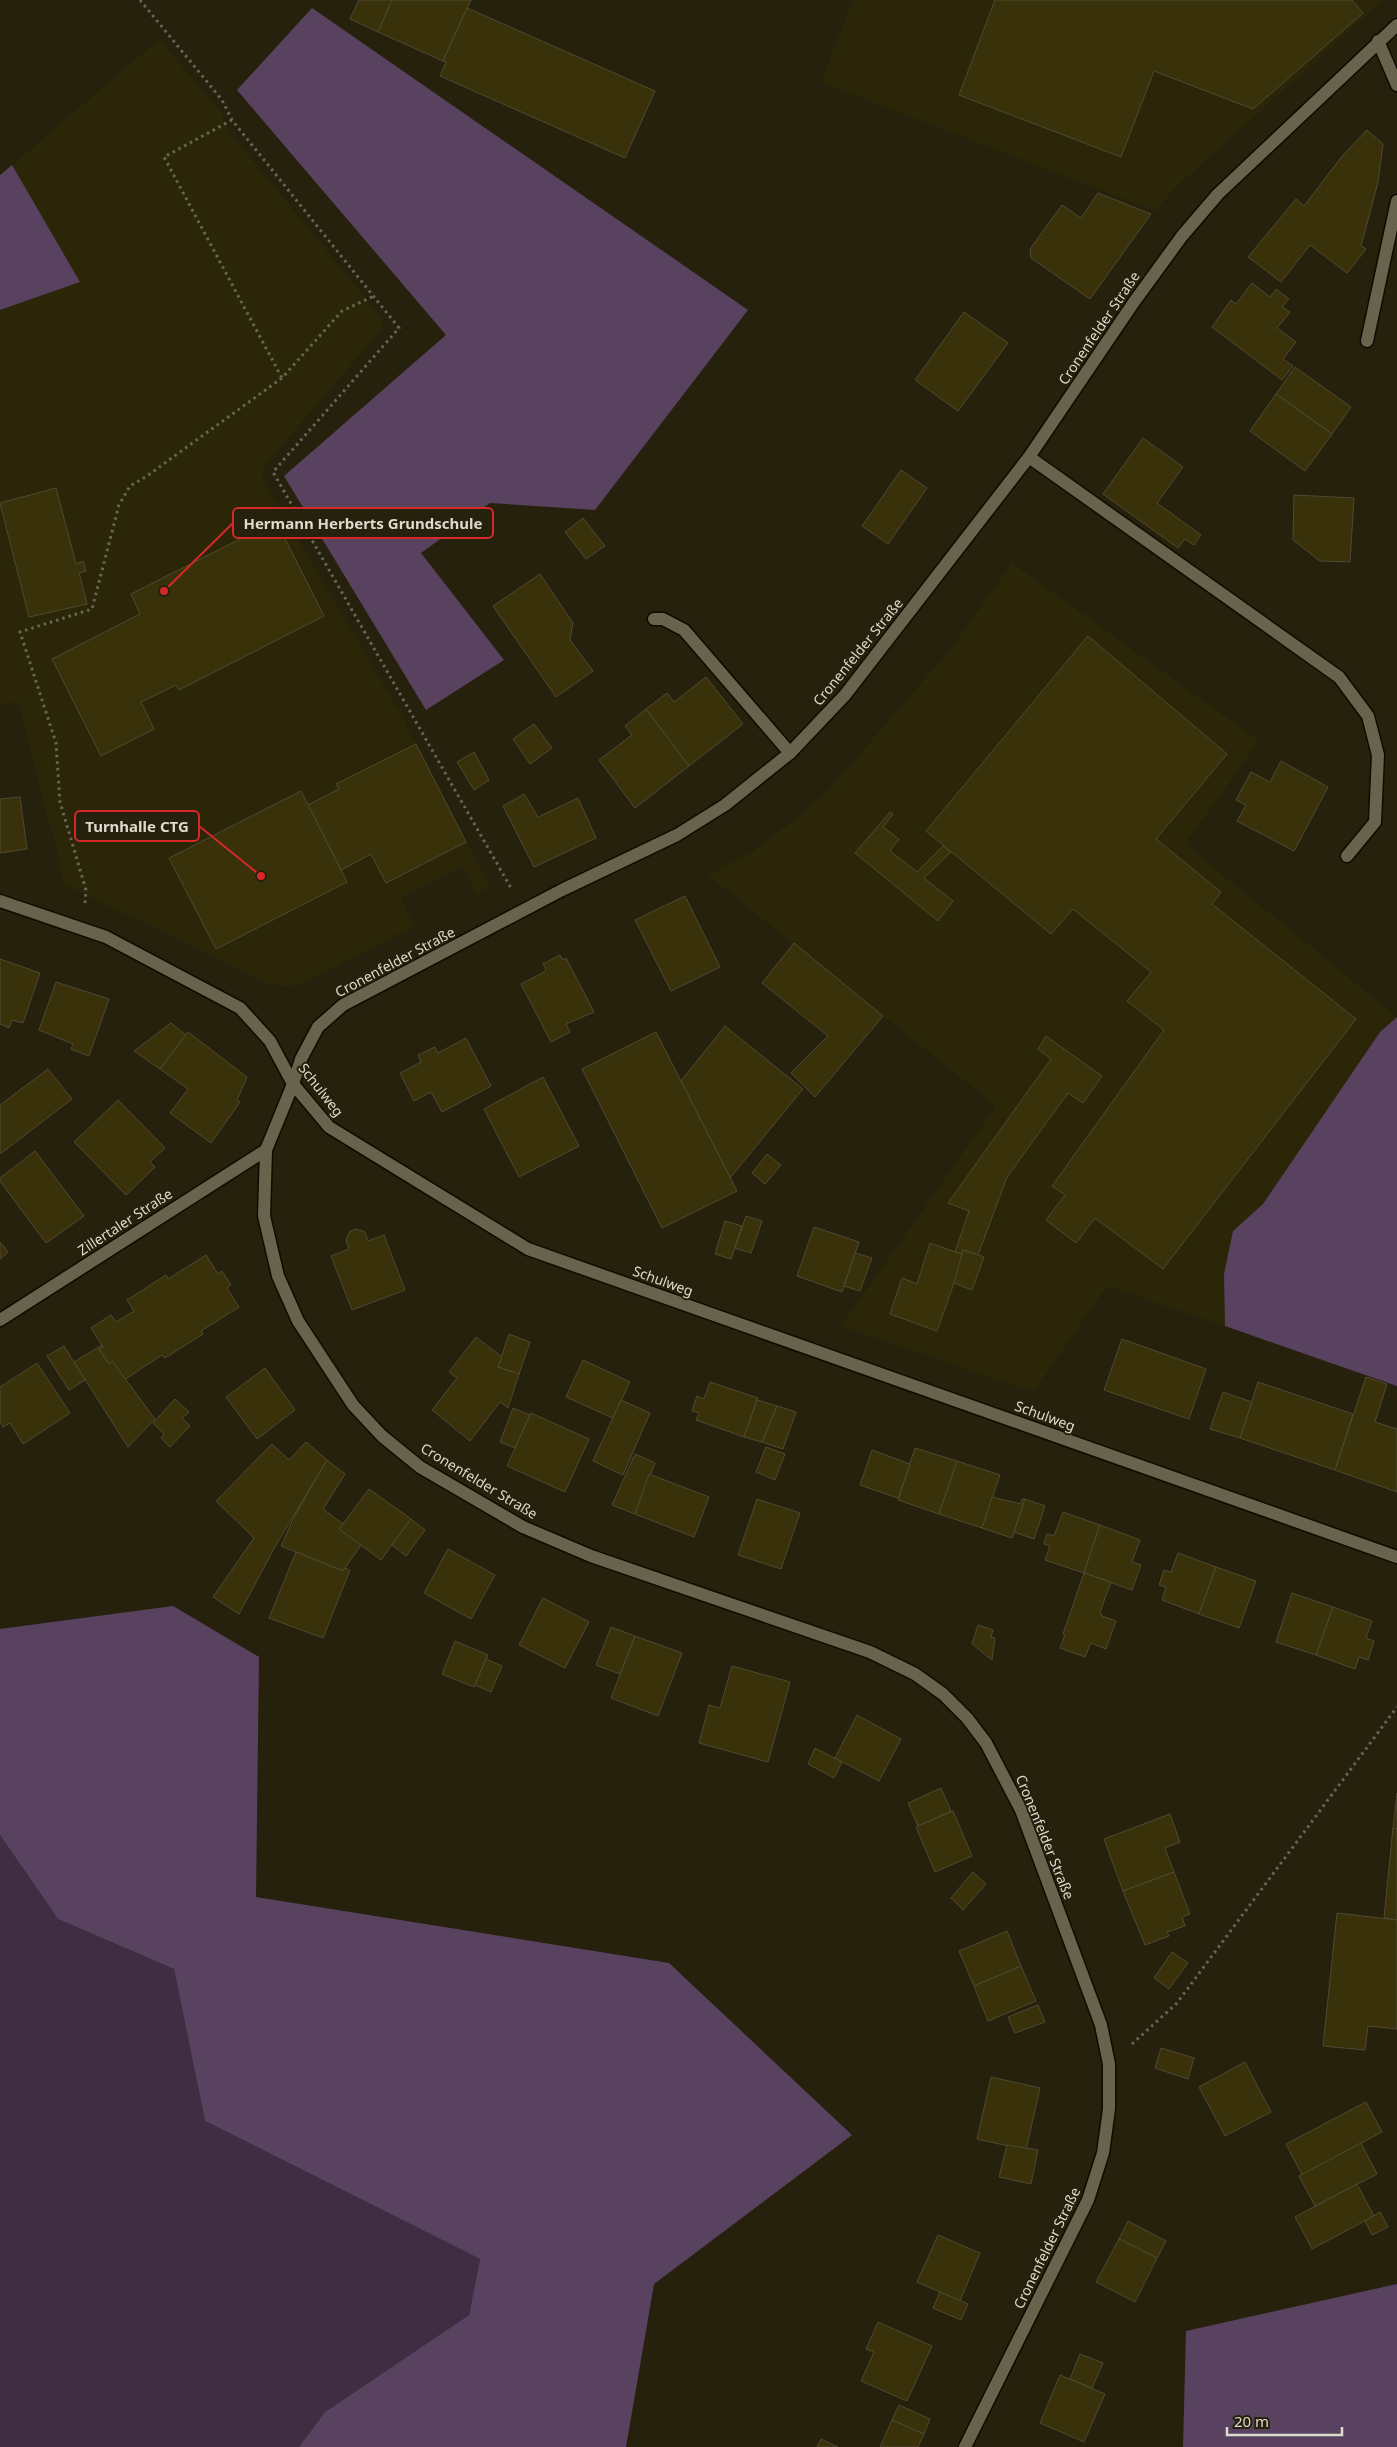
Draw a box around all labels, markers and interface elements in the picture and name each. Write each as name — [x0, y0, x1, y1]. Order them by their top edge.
street label: Cronenfelder Straße — [1053, 267, 1144, 388]
callout: Hermann Herberts Grundschule — [233, 508, 493, 538]
text: Hermann Herberts Grundschule — [243, 513, 483, 533]
street label: Cronenfelder Straße — [808, 594, 907, 709]
callout: Turnhalle CTG — [75, 811, 199, 841]
text: Turnhalle CTG — [85, 816, 189, 836]
street label: Cronenfelder Straße — [332, 922, 458, 1001]
street label: Schulweg — [295, 1059, 348, 1120]
street label: Zillertaler Straße — [74, 1184, 176, 1259]
street label: Schulweg — [630, 1261, 696, 1300]
street label: Schulweg — [1012, 1396, 1078, 1435]
street label: Cronenfelder Straße — [417, 1438, 541, 1523]
street label: Cronenfelder Straße — [1012, 1772, 1079, 1902]
street label: Cronenfelder Straße — [1009, 2184, 1084, 2312]
scale bar — [1227, 2404, 1342, 2436]
text: 20 m — [1234, 2411, 1269, 2431]

